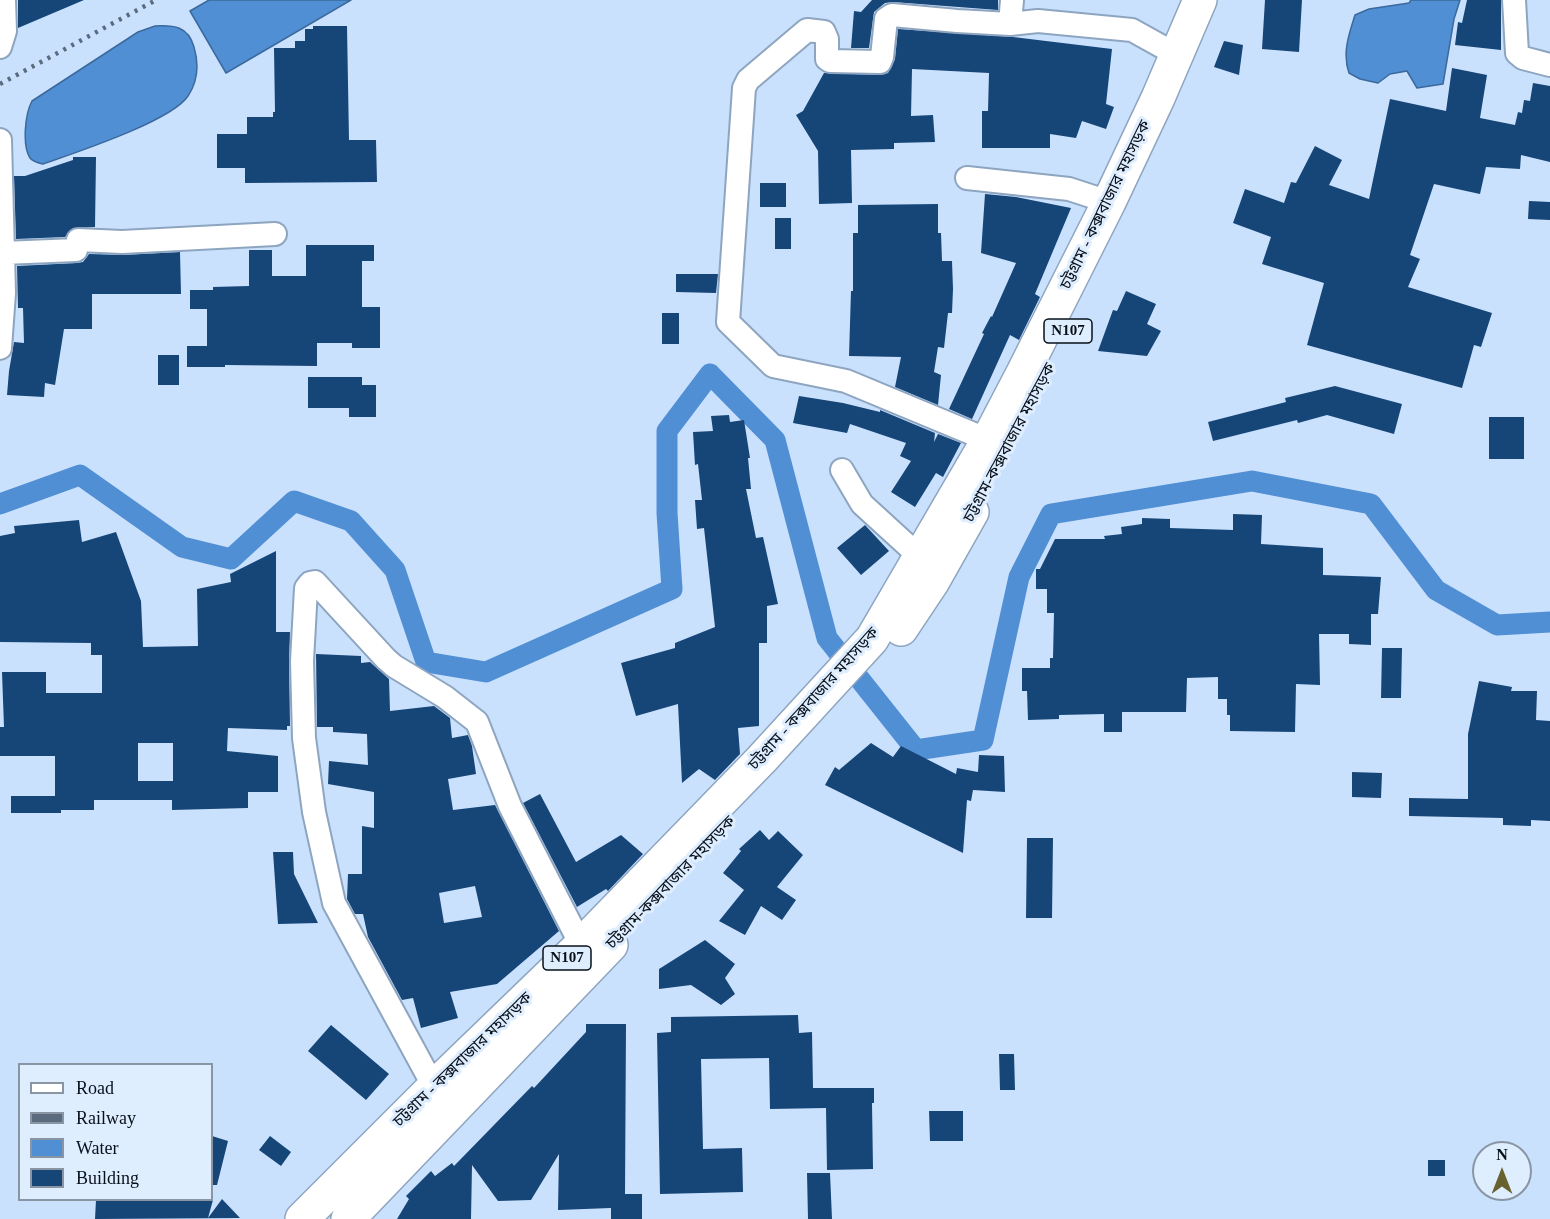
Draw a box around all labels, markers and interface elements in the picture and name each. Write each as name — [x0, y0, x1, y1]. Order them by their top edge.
street label: চট্টগ্রাম - কক্সবাজার মহাসড়ক — [1057, 117, 1155, 293]
road number: N107 — [1044, 319, 1092, 343]
street label: চট্টগ্রাম-কক্সবাজার মহাসড়ক — [960, 360, 1060, 526]
street label: চট্টগ্রাম - কক্সবাজার মহাসড়ক — [745, 624, 883, 774]
street label: চট্টগ্রাম-কক্সবাজার মহাসড়ক — [602, 812, 740, 954]
road number: N107 — [543, 946, 591, 970]
street label: চট্টগ্রাম - কক্সবাজার মহাসড়ক — [390, 989, 536, 1131]
legend — [18, 1063, 213, 1201]
text: Road — [76, 1078, 114, 1098]
text: Railway — [76, 1108, 136, 1128]
text: Water — [76, 1138, 119, 1158]
north arrow — [1472, 1141, 1532, 1201]
text: N — [1496, 1146, 1508, 1163]
text: Building — [76, 1168, 139, 1188]

